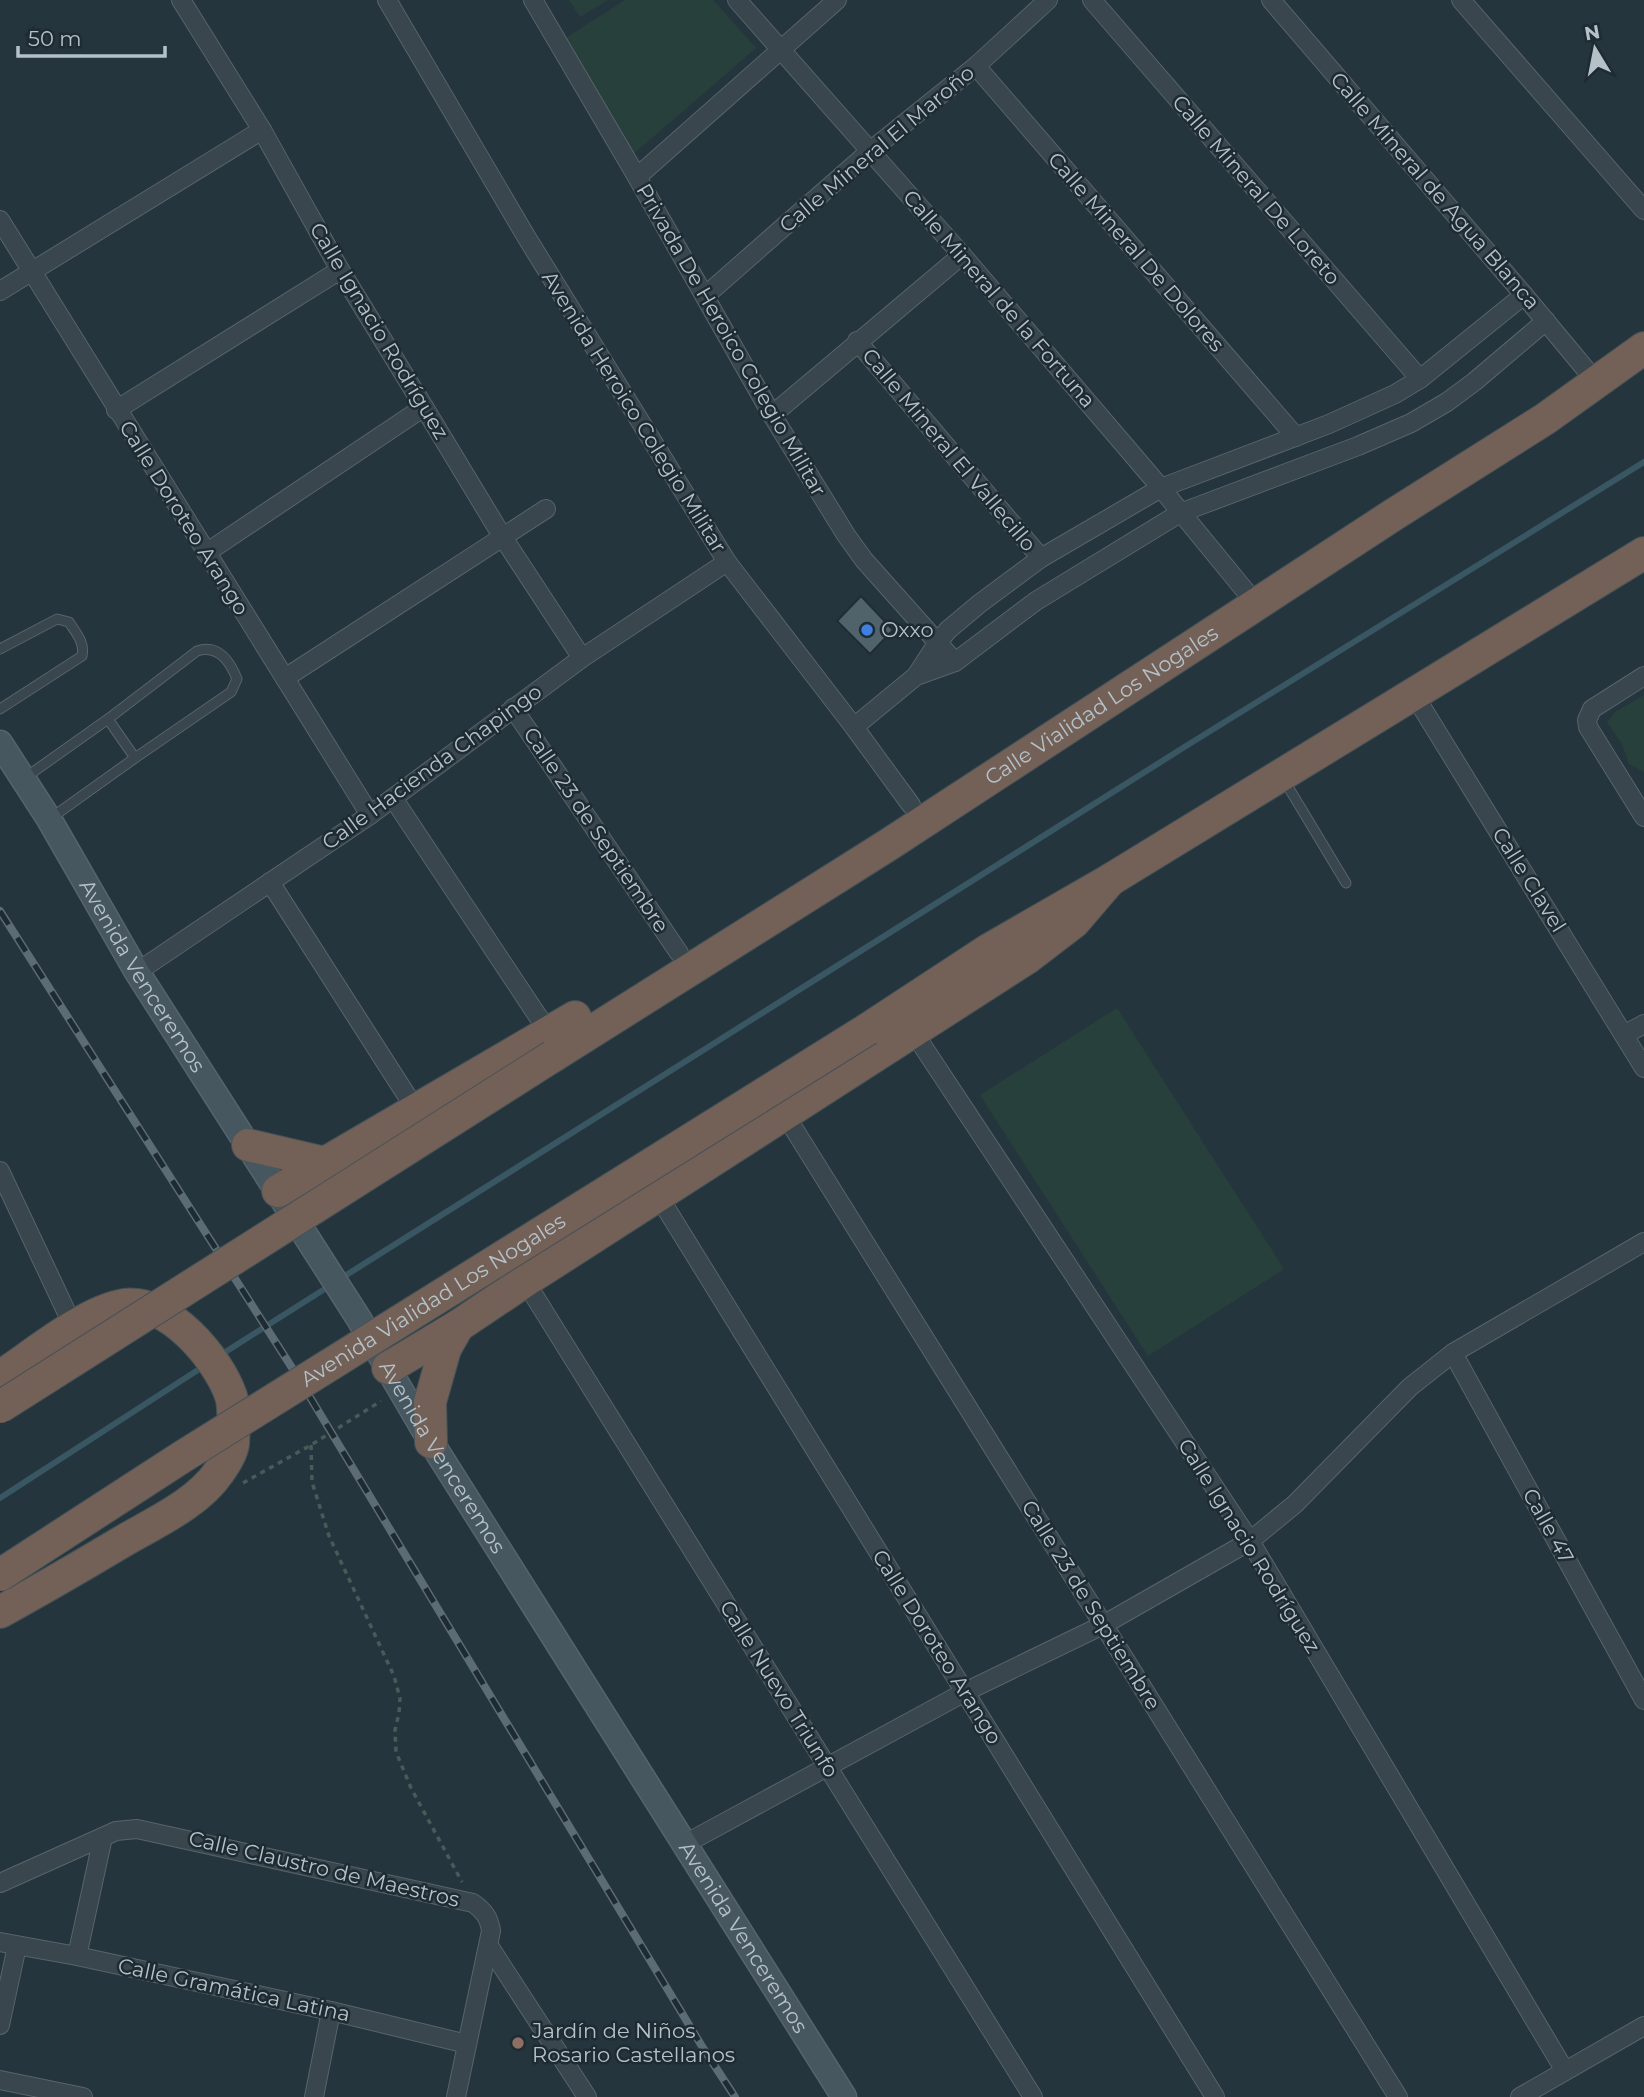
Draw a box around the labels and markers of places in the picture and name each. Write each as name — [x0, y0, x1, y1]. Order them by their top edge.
place label: Oxxo — [881, 617, 934, 642]
marker: Oxxo — [859, 622, 875, 638]
place label: Jardín de Niños Rosario Castellanos — [531, 2018, 735, 2067]
marker: Jardín de Niños Rosario Castellanos — [510, 2035, 526, 2051]

